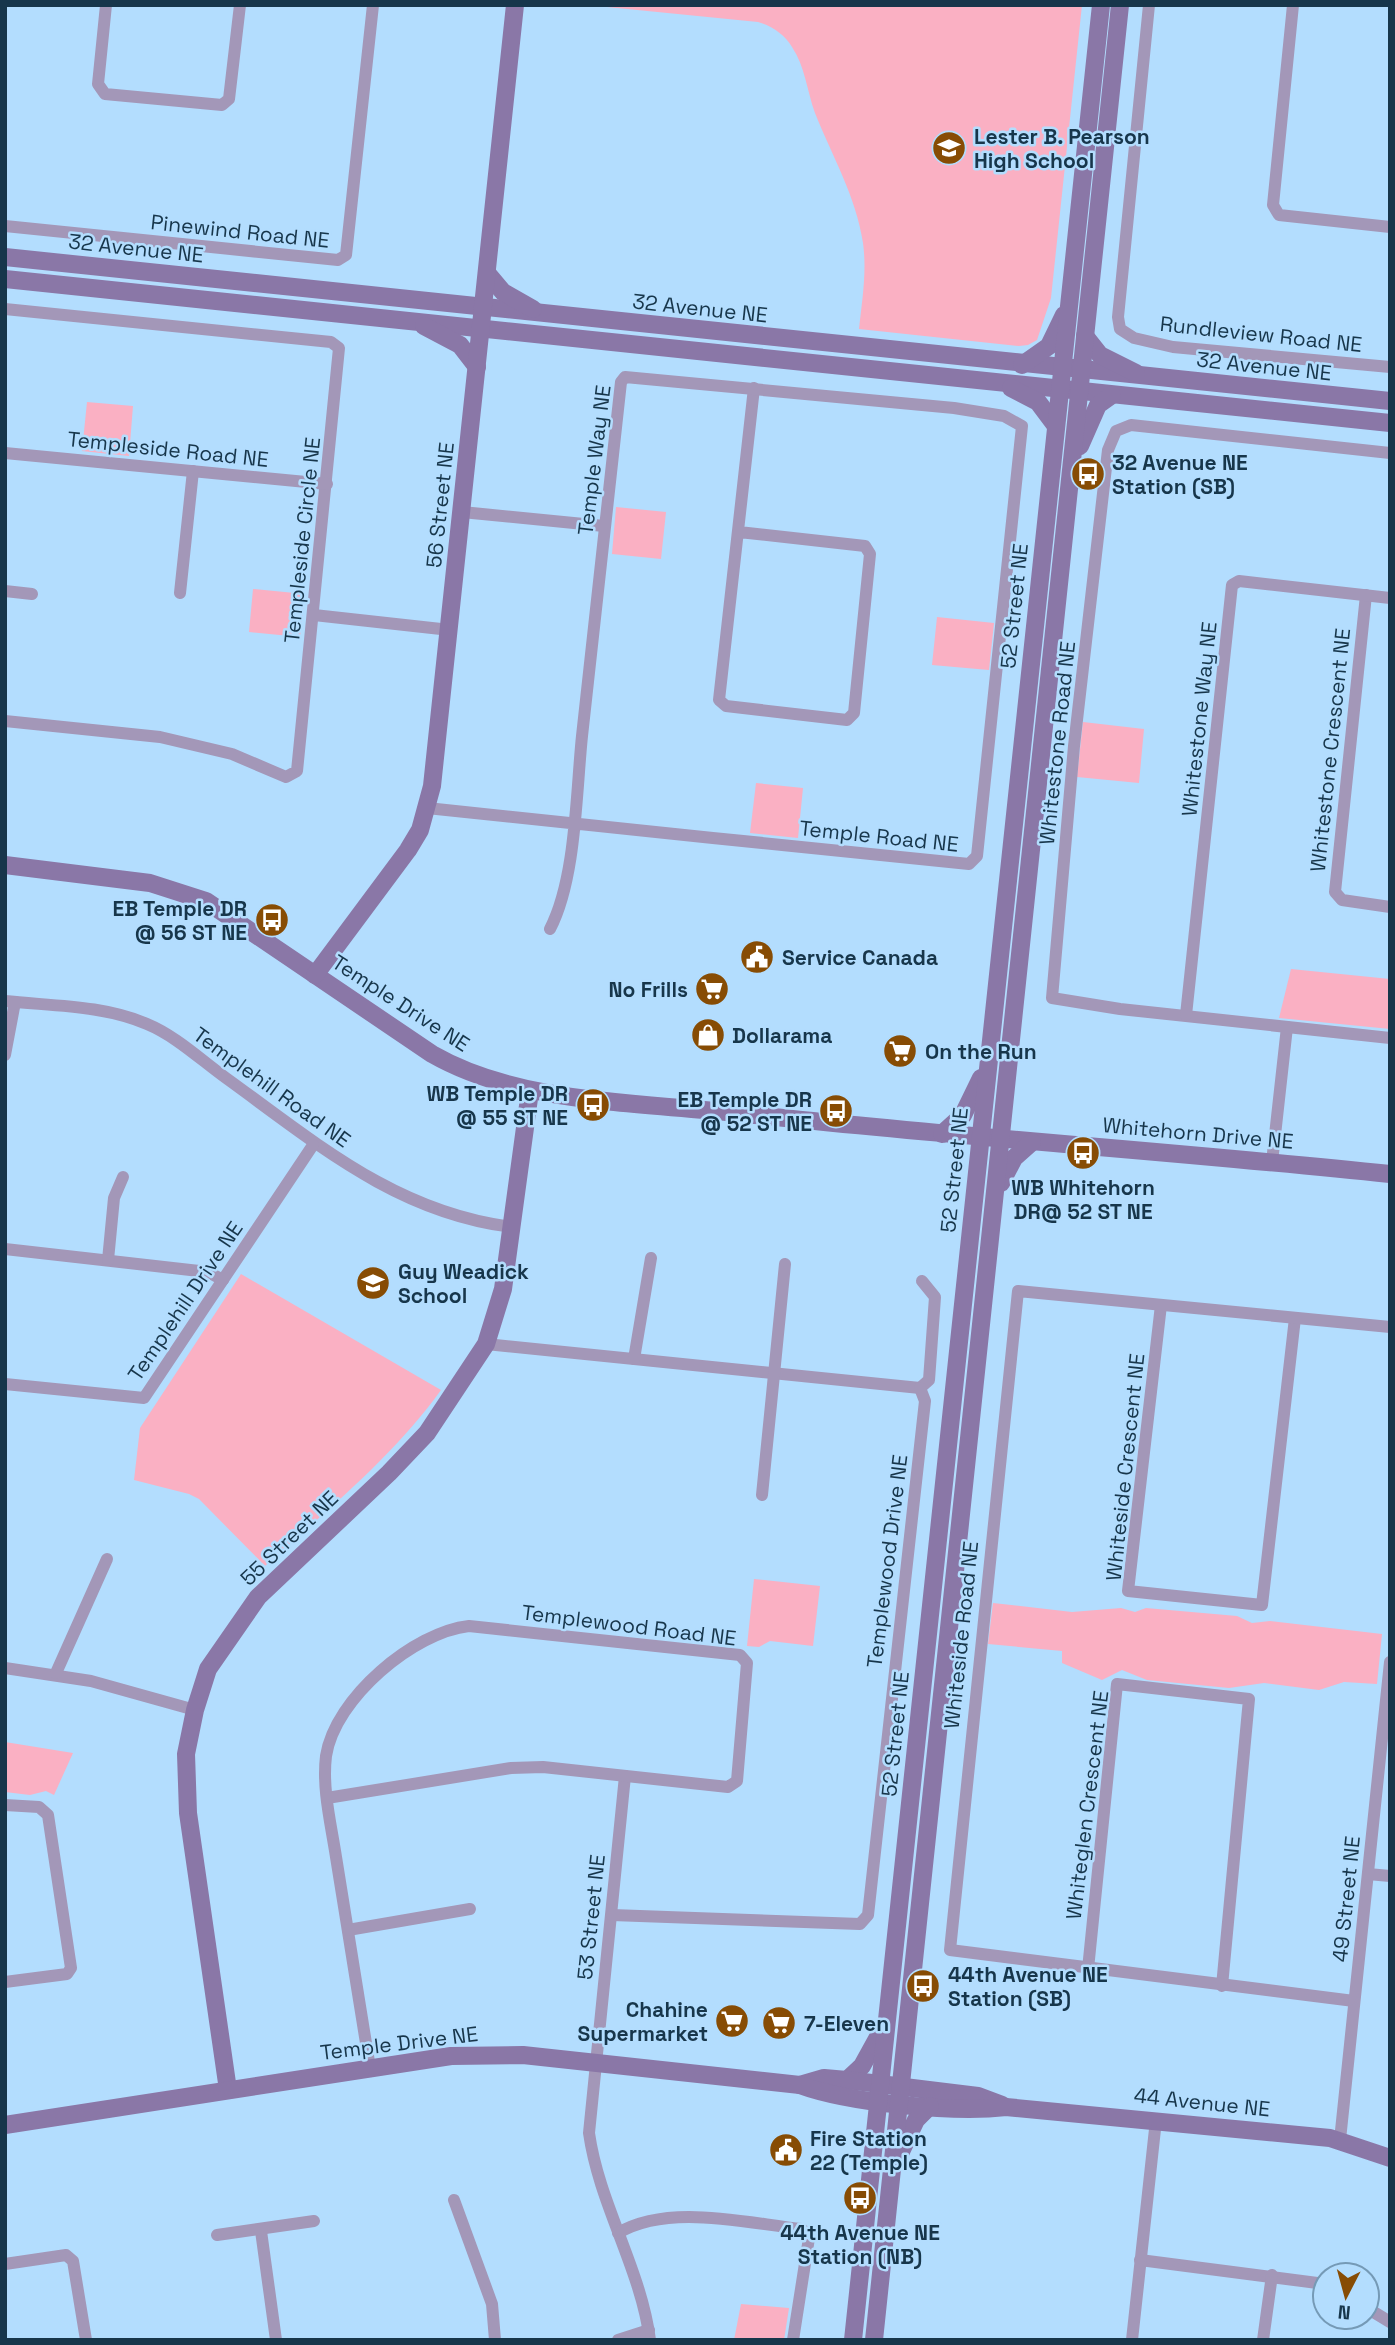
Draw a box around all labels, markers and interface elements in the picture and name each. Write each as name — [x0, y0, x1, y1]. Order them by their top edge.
place label: Lester B. Pearson High School — [974, 123, 1150, 174]
school or university icon: Lester B. Pearson High School — [930, 129, 968, 167]
street label: Pinewind Road NE — [149, 208, 331, 254]
street label: 32 Avenue NE — [67, 227, 205, 269]
street label: 32 Avenue NE — [631, 287, 769, 329]
street label: Rundleview Road NE — [1159, 310, 1363, 358]
street label: 32 Avenue NE — [1195, 345, 1333, 387]
street label: Temple Way NE — [571, 383, 617, 537]
street label: Templeside Road NE — [66, 425, 270, 473]
street label: Templeside Circle NE — [278, 436, 326, 644]
street label: 56 Street NE — [420, 441, 460, 569]
place label: 32 Avenue NE Station (SB) — [1112, 449, 1248, 500]
bus stop icon: 32 Avenue NE Station (SB) — [1069, 455, 1107, 493]
street label: 52 Street NE — [994, 542, 1034, 670]
street label: Whitestone Way NE — [1175, 620, 1223, 818]
street label: Whitestone Crescent NE — [1304, 627, 1356, 873]
street label: Whitestone Road NE — [1033, 640, 1081, 846]
street label: Temple Road NE — [798, 814, 960, 858]
place label: EB Temple DR @ 56 ST NE — [113, 895, 247, 946]
bus stop icon: EB Temple DR @ 56 ST NE — [253, 901, 291, 939]
public building icon: Service Canada — [738, 938, 776, 976]
place label: Service Canada — [782, 944, 938, 971]
street label: Temple Drive NE — [327, 948, 475, 1058]
supermarket icon: No Frills — [693, 970, 731, 1008]
place label: No Frills — [608, 976, 688, 1003]
shop icon: Dollarama — [689, 1016, 727, 1054]
street label: Templehill Road NE — [188, 1021, 356, 1153]
place label: Dollarama — [732, 1022, 832, 1049]
supermarket icon: On the Run — [881, 1032, 919, 1070]
place label: On the Run — [925, 1038, 1037, 1065]
place label: WB Temple DR @ 55 ST NE — [426, 1080, 568, 1131]
bus stop icon: WB Temple DR @ 55 ST NE — [574, 1086, 612, 1124]
place label: EB Temple DR @ 52 ST NE — [678, 1086, 812, 1137]
bus stop icon: EB Temple DR @ 52 ST NE — [817, 1092, 855, 1130]
street label: 52 Street NE — [934, 1106, 974, 1234]
street label: Whitehorn Drive NE — [1101, 1111, 1295, 1155]
bus stop icon: WB Whitehorn DR@ 52 ST NE — [1064, 1134, 1102, 1172]
place label: WB Whitehorn DR@ 52 ST NE — [1011, 1174, 1155, 1225]
street label: Templehill Drive NE — [122, 1216, 248, 1386]
place label: Guy Weadick School — [398, 1258, 529, 1309]
school or university icon: Guy Weadick School — [354, 1264, 392, 1302]
street label: Whiteside Crescent NE — [1100, 1352, 1150, 1582]
street label: Templewood Drive NE — [861, 1453, 913, 1669]
street label: 55 Street NE — [234, 1485, 344, 1591]
street label: Whiteside Road NE — [938, 1540, 984, 1730]
street label: Templewood Road NE — [520, 1598, 738, 1652]
street label: 52 Street NE — [875, 1670, 915, 1798]
street label: Whiteglen Crescent NE — [1060, 1689, 1114, 1921]
street label: 49 Street NE — [1326, 1835, 1366, 1963]
street label: 53 Street NE — [571, 1853, 611, 1981]
place label: 44th Avenue NE Station (SB) — [948, 1961, 1108, 2012]
bus stop icon: 44th Avenue NE Station (SB) — [904, 1967, 942, 2005]
place label: Chahine Supermarket — [578, 1996, 708, 2047]
supermarket icon: Chahine Supermarket — [713, 2002, 751, 2040]
supermarket icon: 7-Eleven — [760, 2004, 798, 2042]
place label: 7-Eleven — [804, 2010, 889, 2037]
street label: Temple Drive NE — [319, 2020, 479, 2066]
street label: 44 Avenue NE — [1133, 2081, 1271, 2123]
place label: Fire Station 22 (Temple) — [810, 2125, 928, 2176]
public building icon: Fire Station 22 (Temple) — [767, 2131, 805, 2169]
bus stop icon: 44th Avenue NE Station (NB) — [841, 2179, 879, 2217]
place label: 44th Avenue NE Station (NB) — [780, 2219, 940, 2270]
north arrow — [1311, 2261, 1381, 2331]
text: N — [1337, 2299, 1352, 2326]

